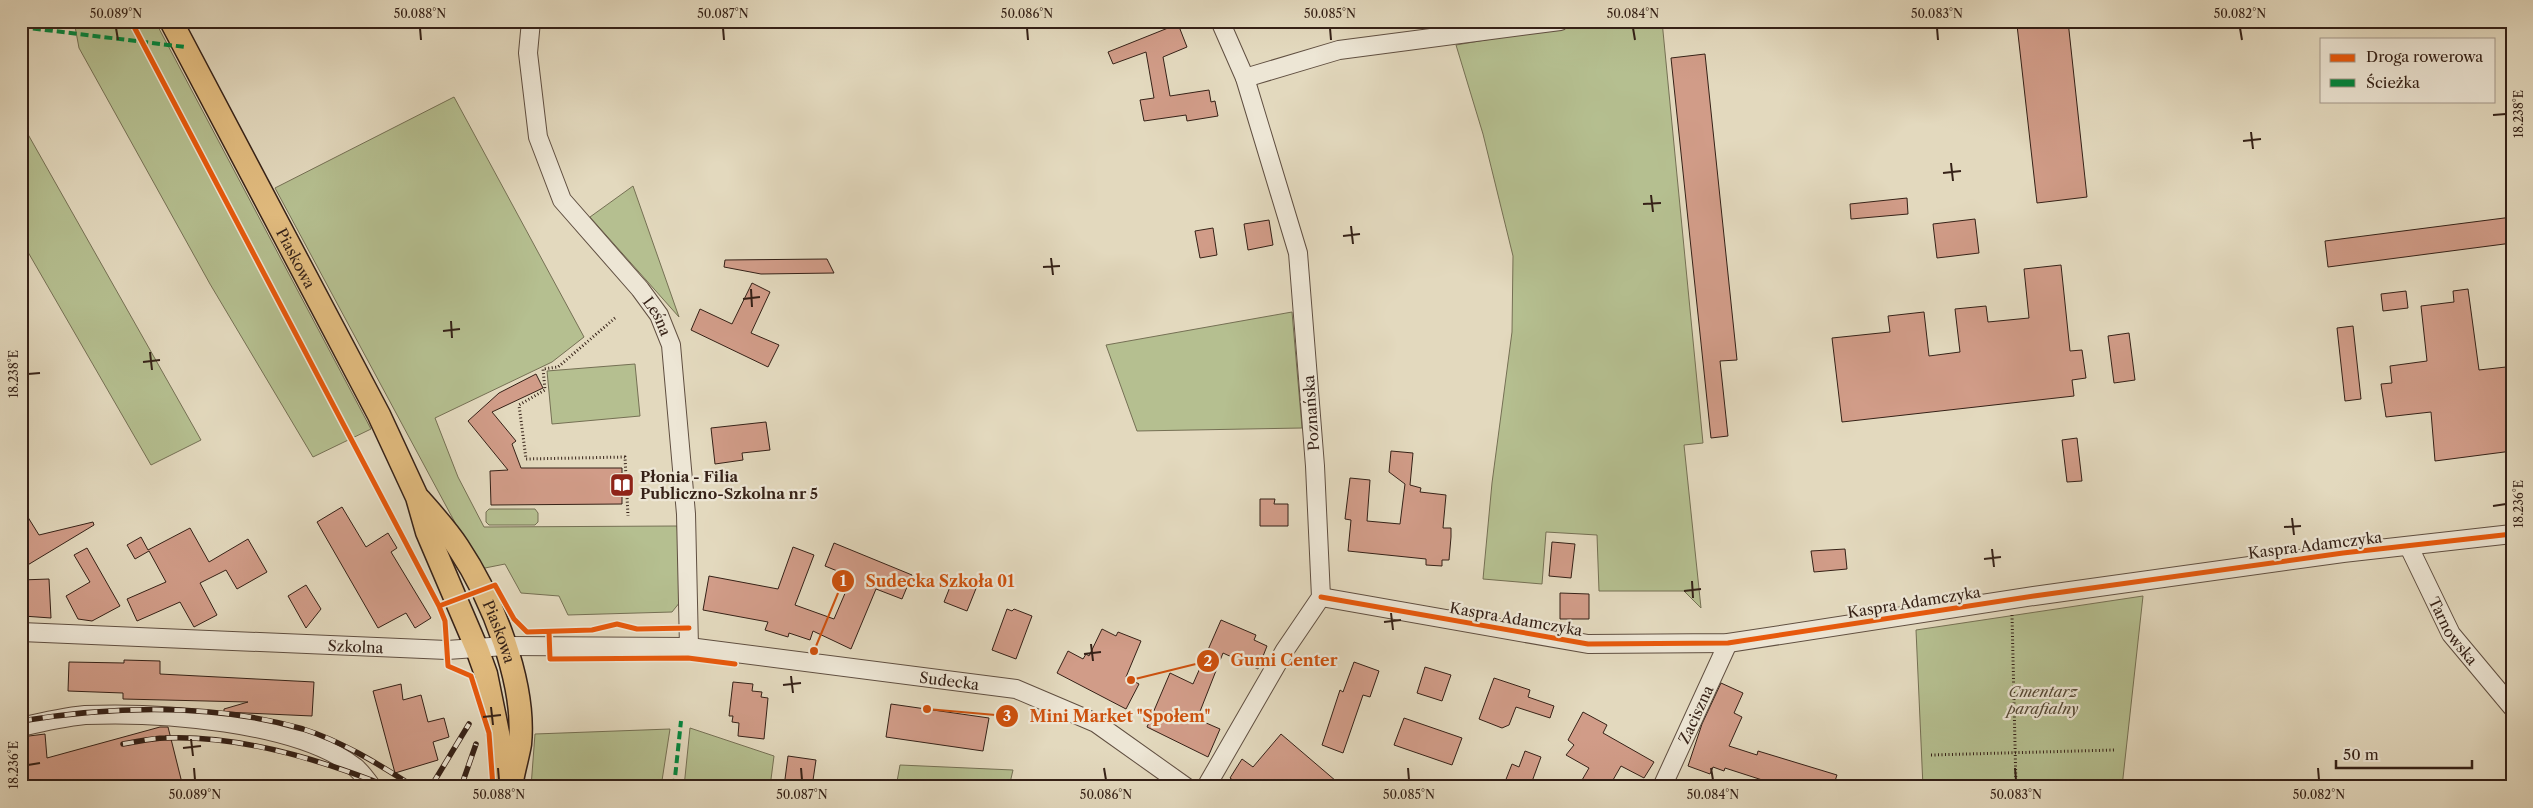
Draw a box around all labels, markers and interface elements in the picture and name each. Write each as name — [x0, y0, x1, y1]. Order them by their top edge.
text: 50.089°N — [90, 6, 142, 21]
text: 50.088°N — [394, 6, 446, 21]
text: 50.087°N — [697, 6, 749, 21]
text: 50.086°N — [1001, 6, 1053, 21]
text: 50.085°N — [1304, 6, 1356, 21]
text: 50.084°N — [1607, 6, 1659, 21]
text: 50.083°N — [1911, 6, 1963, 21]
text: 50.082°N — [2214, 6, 2266, 21]
legend — [2320, 38, 2496, 102]
text: Droga rowerowa — [2366, 47, 2483, 66]
text: Ścieżka — [2366, 73, 2420, 92]
text: 18.238°E — [2511, 90, 2526, 138]
street label: Piaskowa — [272, 224, 320, 292]
street label: Leśna — [639, 293, 676, 338]
text: 18.238°E — [6, 350, 21, 398]
street label: Poznańska — [1299, 374, 1323, 451]
place label: Płonia - Filia Publiczno-Szkolna nr 5 — [640, 467, 818, 503]
library icon: Płonia - Filia Publiczno-Szkolna nr 5 — [609, 472, 635, 498]
text: 18.236°E — [2511, 480, 2526, 528]
street label: Kaspra Adamczyka — [2247, 527, 2383, 563]
callout: Sudecka Szkoła 01 — [830, 565, 1024, 596]
text: 1 — [840, 571, 847, 590]
text: Sudecka Szkoła 01 — [866, 571, 1015, 591]
street label: Kaspra Adamczyka — [1846, 582, 1982, 622]
street label: Tarnowska — [2425, 594, 2482, 669]
street label: Piaskowa — [479, 597, 520, 665]
street label: Kaspra Adamczyka — [1448, 598, 1584, 640]
street label: Szkolna — [327, 635, 384, 657]
callout: Gumi Center — [1196, 645, 1348, 676]
text: Gumi Center — [1231, 650, 1338, 670]
text: 2 — [1204, 651, 1213, 670]
street label: Sudecka — [918, 667, 980, 694]
street label: Zaciszna — [1674, 682, 1717, 746]
park label: Cmentarz parafialny — [2004, 682, 2079, 718]
callout: Mini Market "Społem" — [995, 700, 1221, 731]
text: 3 — [1003, 706, 1011, 725]
text: Mini Market "Społem" — [1029, 706, 1211, 726]
scale bar — [2336, 738, 2472, 770]
text: 18.236°E — [6, 741, 21, 789]
text: 50 m — [2343, 745, 2379, 764]
text: 50.089°N — [169, 787, 221, 802]
text: 50.088°N — [473, 787, 525, 802]
text: 50.087°N — [776, 787, 828, 802]
text: 50.086°N — [1080, 787, 1132, 802]
text: 50.085°N — [1383, 787, 1435, 802]
text: 50.084°N — [1687, 787, 1739, 802]
text: 50.083°N — [1990, 787, 2042, 802]
text: 50.082°N — [2293, 787, 2345, 802]

